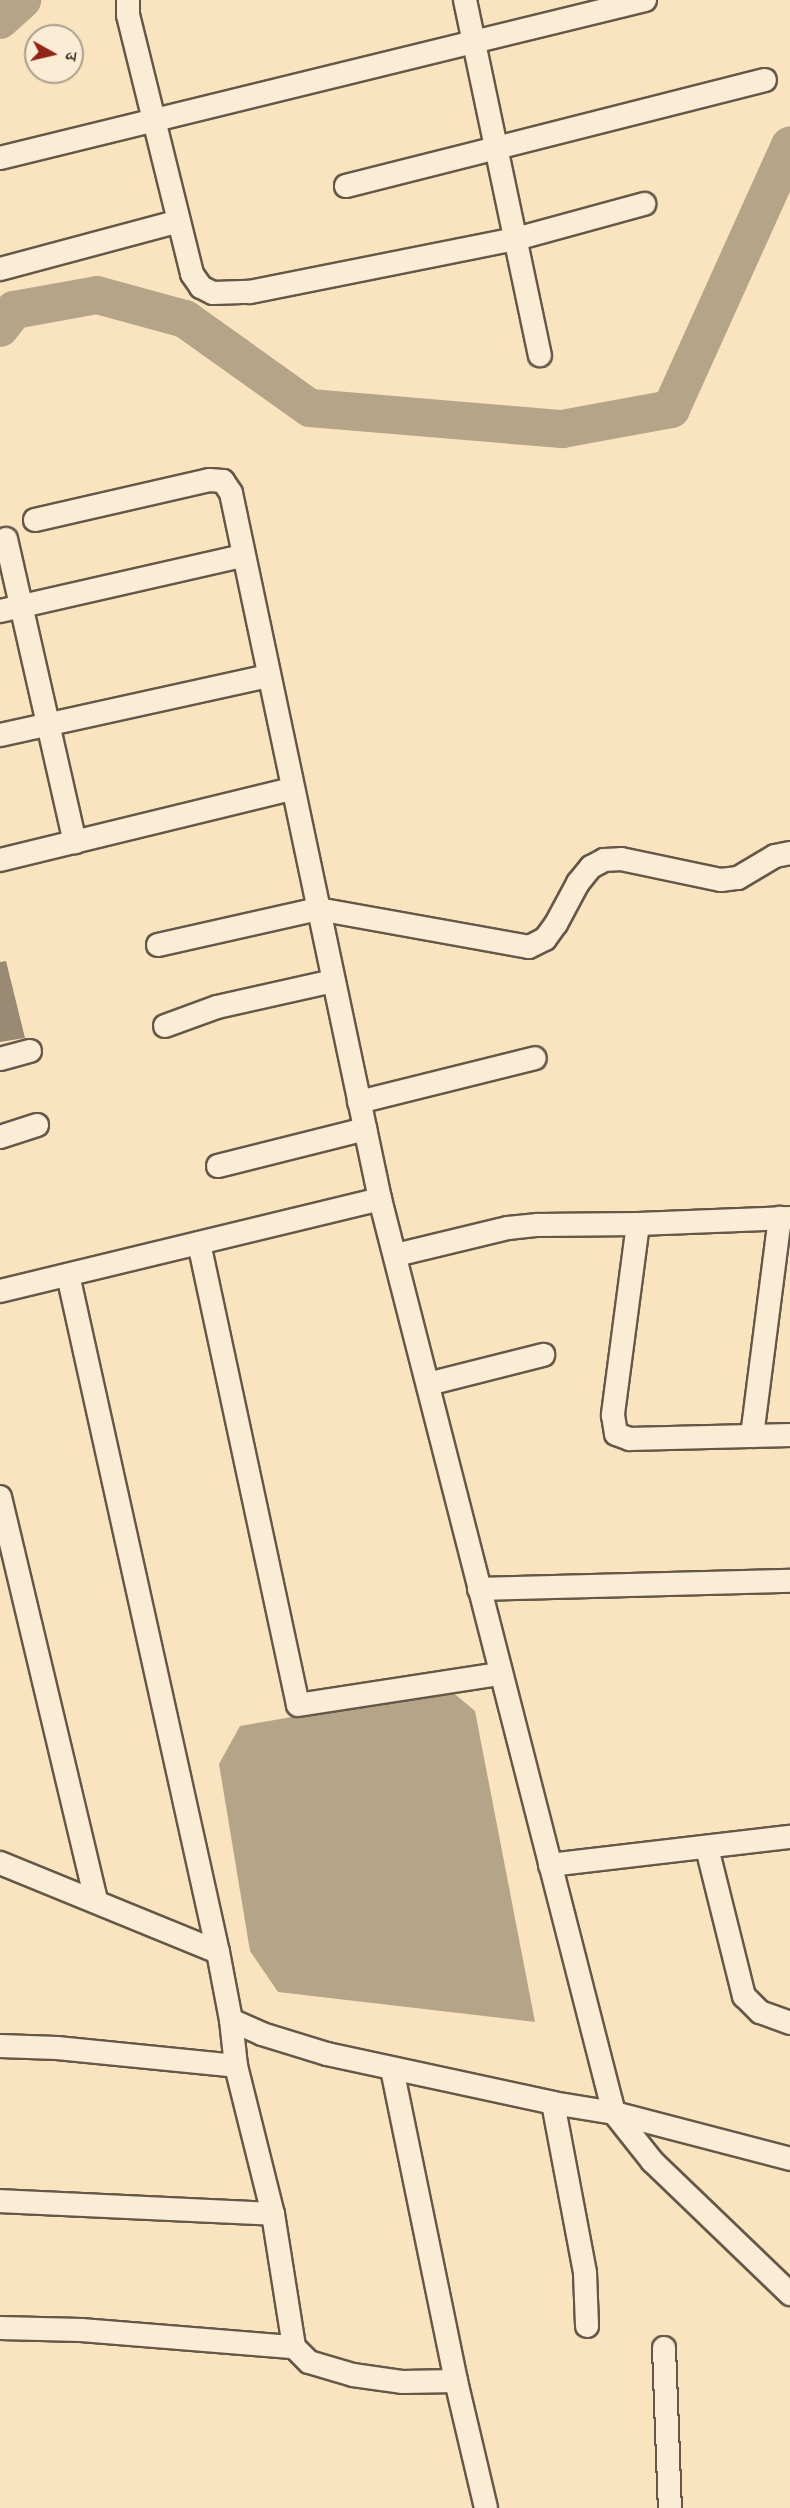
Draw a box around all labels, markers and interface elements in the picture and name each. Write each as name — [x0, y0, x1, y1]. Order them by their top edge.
north arrow — [24, 24, 84, 84]
text: उ — [58, 51, 81, 62]

